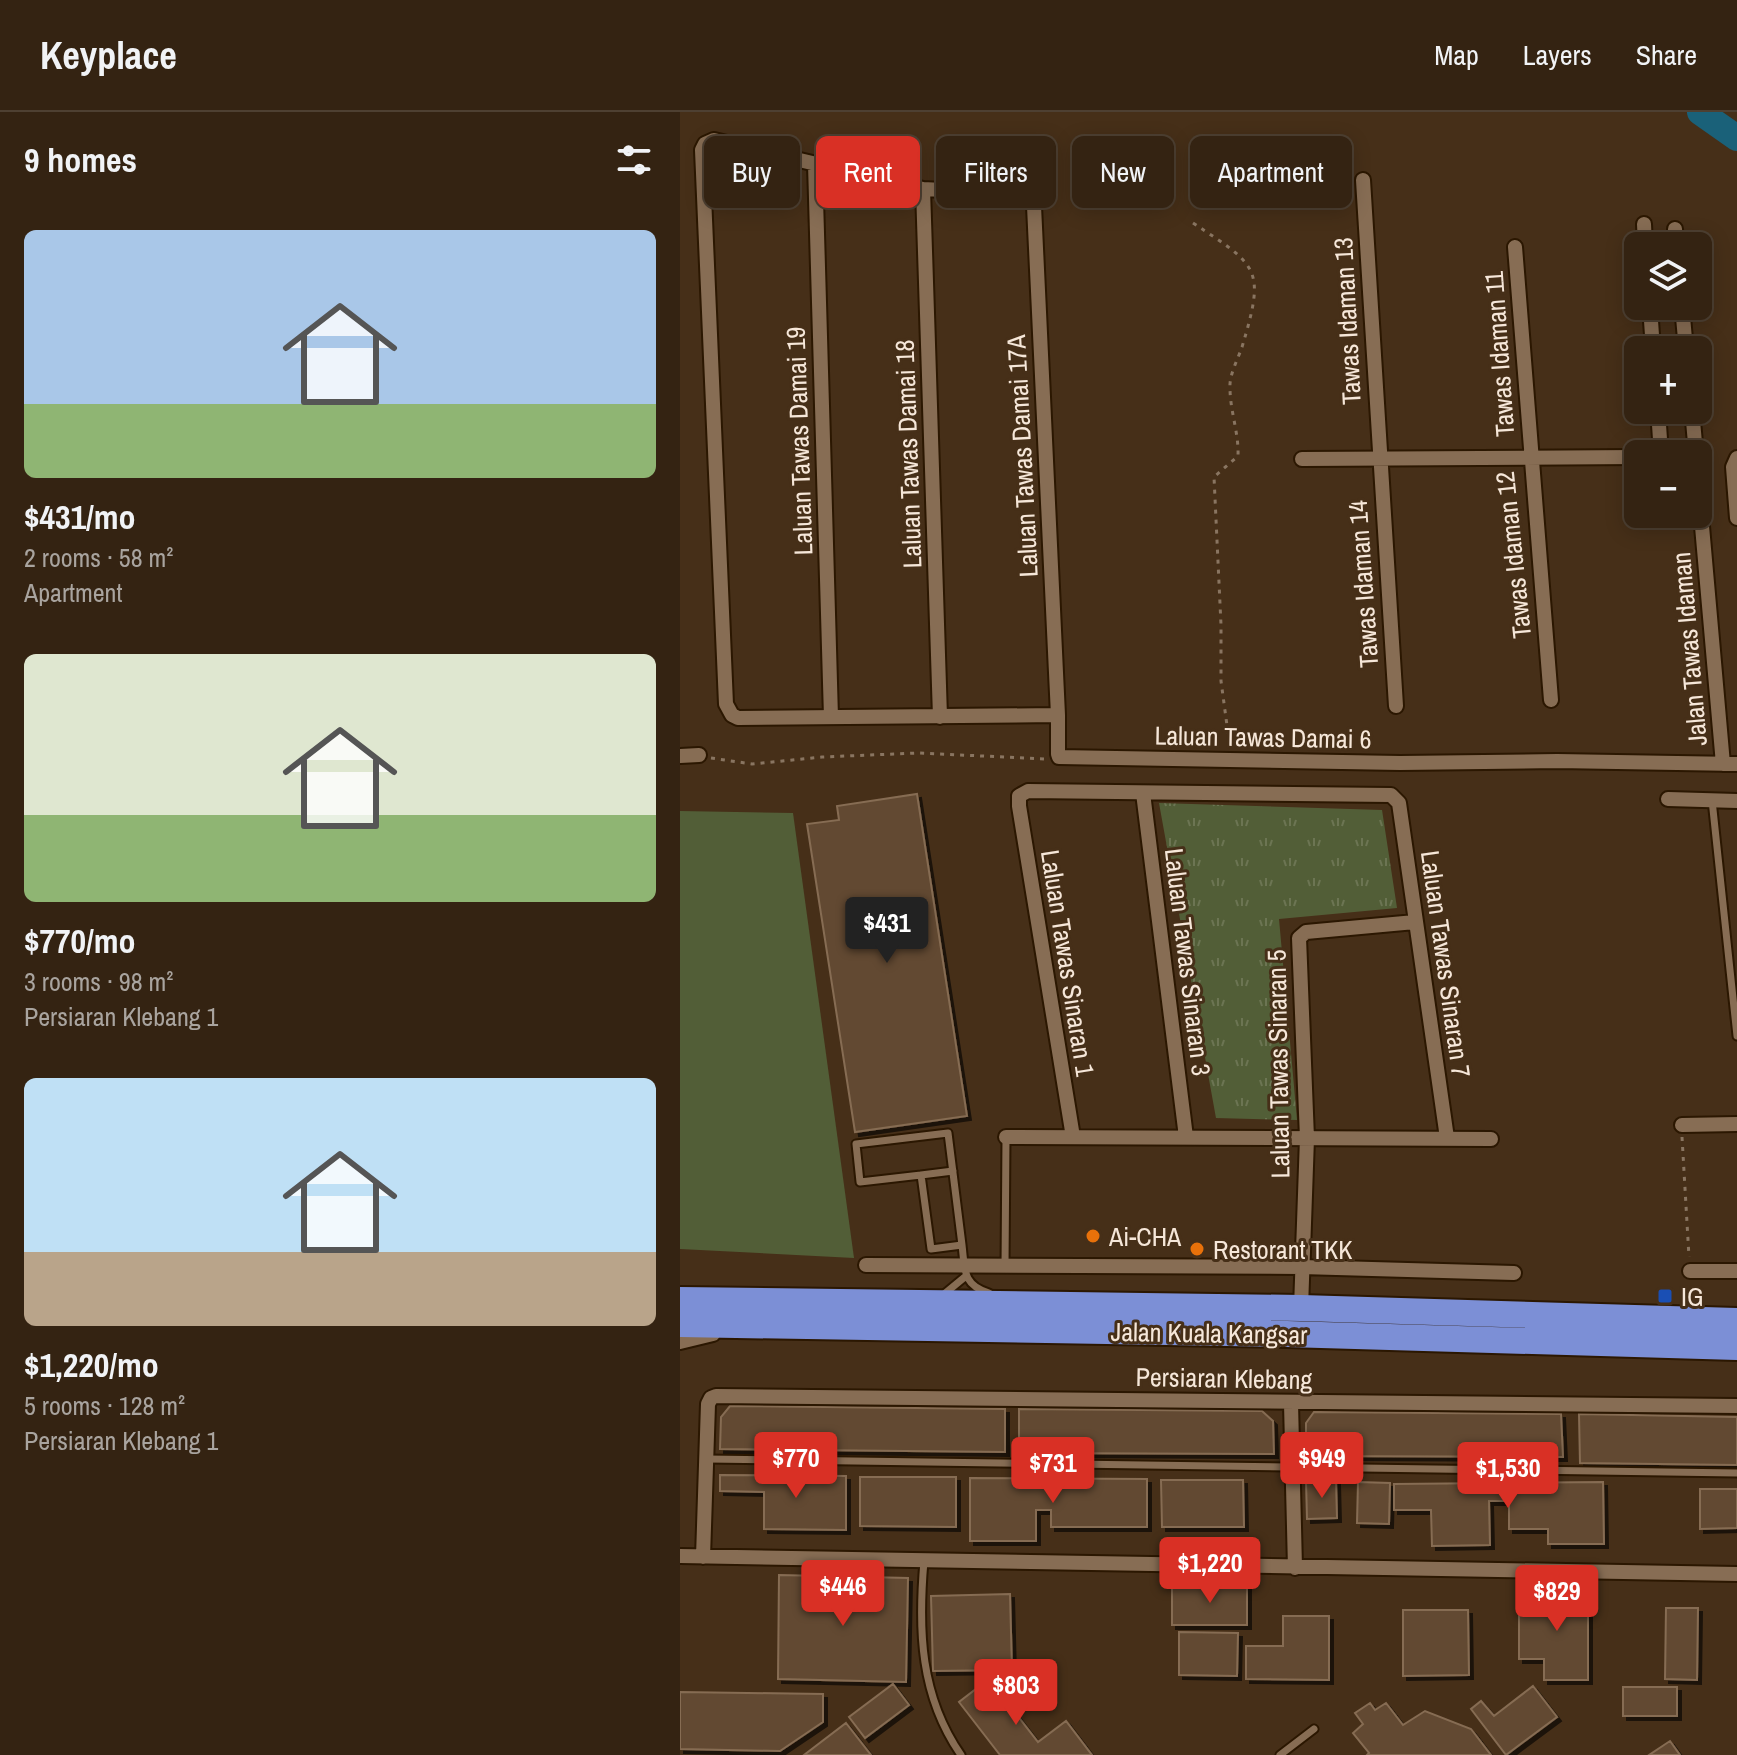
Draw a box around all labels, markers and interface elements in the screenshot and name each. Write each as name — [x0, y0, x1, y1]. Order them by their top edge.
text: Keyplace — [40, 30, 177, 81]
text: Map — [1434, 36, 1479, 74]
text: Layers — [1523, 36, 1592, 74]
text: Share — [1636, 36, 1697, 74]
chip: Buy — [704, 136, 800, 208]
chip: Rent — [816, 136, 920, 208]
chip: Filters — [936, 136, 1056, 208]
chip: New — [1072, 136, 1174, 208]
chip: Apartment — [1190, 136, 1352, 208]
text: 9 homes — [24, 137, 137, 183]
icon: filters — [612, 138, 656, 182]
map controls — [1624, 232, 1712, 528]
button: layers — [1624, 232, 1712, 320]
street label: Tawas Idaman 13 — [1325, 236, 1369, 406]
street label: Tawas Idaman 11 — [1476, 270, 1522, 438]
icon: home — [268, 282, 412, 426]
street label: Laluan Tawas Damai 19 — [778, 326, 820, 556]
street label: Laluan Tawas Damai 17A — [998, 333, 1046, 578]
button: + — [1624, 336, 1712, 424]
street label: Laluan Tawas Damai 18 — [887, 339, 929, 569]
button: − — [1624, 440, 1712, 528]
street label: Tawas Idaman 12 — [1487, 470, 1539, 640]
text: $431/mo — [24, 494, 136, 540]
street label: Tawas Idaman 14 — [1340, 499, 1386, 669]
text: 2 rooms · 58 m² — [24, 540, 173, 575]
street label: Jalan Tawas Idaman — [1663, 551, 1715, 747]
text: Apartment — [24, 575, 122, 610]
icon: home — [268, 706, 412, 850]
street label: Laluan Tawas Damai 6 — [1154, 718, 1372, 756]
street label: Laluan Tawas Sinaran 3 — [1157, 846, 1219, 1078]
street label: Laluan Tawas Sinaran 1 — [1033, 847, 1103, 1079]
street label: Laluan Tawas Sinaran 7 — [1413, 848, 1479, 1080]
pin: $431 — [840, 897, 934, 965]
text: $431 — [863, 905, 911, 940]
text: $770/mo — [24, 918, 136, 964]
street label: Laluan Tawas Sinaran 5 — [1259, 949, 1297, 1179]
text: 3 rooms · 98 m² — [24, 964, 173, 999]
text: Persiaran Klebang 1 — [24, 999, 218, 1034]
icon: home — [268, 1130, 412, 1274]
place label: Ai-CHA — [1108, 1219, 1182, 1254]
marker: Ai-CHA — [1084, 1227, 1102, 1245]
place label: Restorant TKK — [1213, 1232, 1352, 1267]
marker: Restorant TKK — [1188, 1240, 1206, 1258]
place label: IG — [1681, 1279, 1704, 1314]
marker: IG — [1656, 1287, 1674, 1305]
street label: Jalan Kuala Kangsar — [1110, 1314, 1308, 1352]
text: $1,220/mo — [24, 1342, 159, 1388]
street label: Persiaran Klebang — [1135, 1359, 1313, 1397]
text: 5 rooms · 128 m² — [24, 1388, 185, 1423]
text: Persiaran Klebang 1 — [24, 1423, 218, 1458]
pin: $770 — [749, 1432, 843, 1500]
pin: $949 — [1275, 1432, 1369, 1500]
pin: $731 — [1006, 1437, 1100, 1505]
text: $770 — [772, 1440, 820, 1475]
text: $949 — [1298, 1440, 1346, 1475]
pin: $1,530 — [1443, 1442, 1573, 1510]
text: $731 — [1029, 1445, 1077, 1480]
text: $1,530 — [1475, 1450, 1541, 1485]
pin: $1,220 — [1145, 1537, 1275, 1605]
text: $1,220 — [1177, 1545, 1243, 1580]
pin: $446 — [796, 1560, 890, 1628]
pin: $829 — [1510, 1565, 1604, 1633]
text: $446 — [819, 1568, 867, 1603]
text: $829 — [1533, 1573, 1581, 1608]
pin: $803 — [969, 1659, 1063, 1727]
text: $803 — [992, 1667, 1040, 1702]

